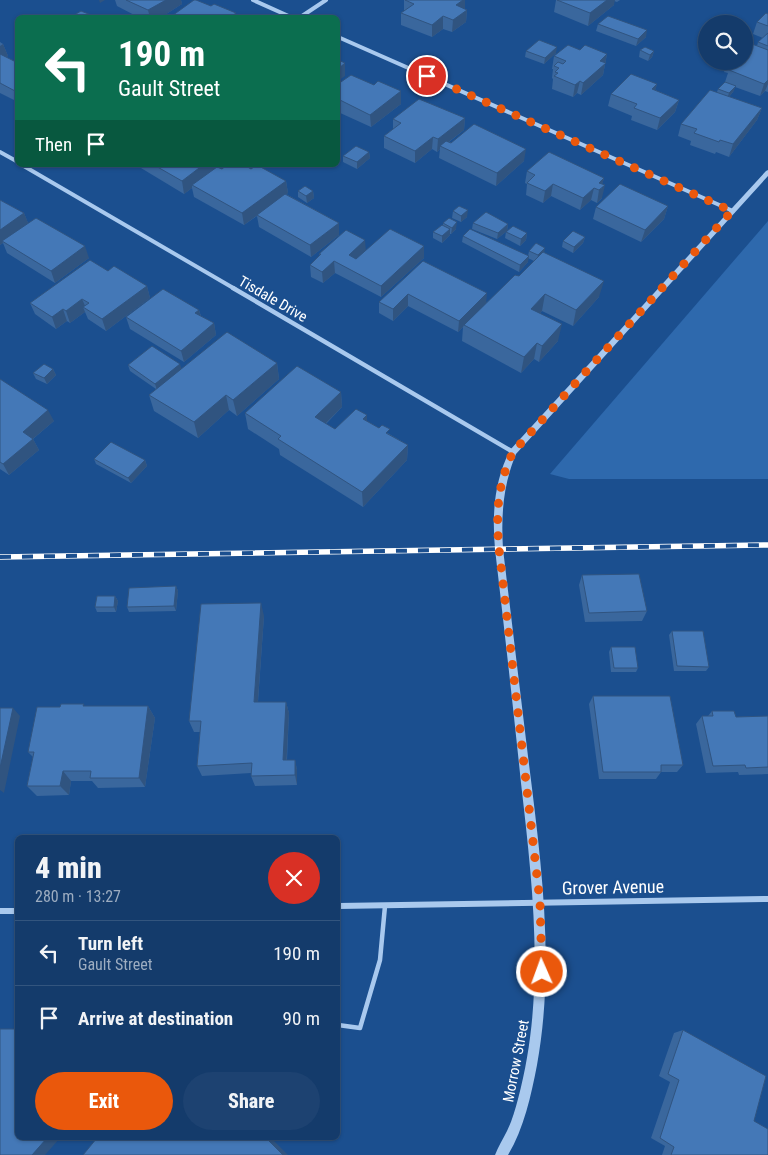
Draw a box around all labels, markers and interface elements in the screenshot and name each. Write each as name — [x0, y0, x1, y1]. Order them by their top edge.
map controls — [698, 15, 753, 70]
button: search — [698, 15, 753, 70]
text: 190 m — [118, 34, 205, 75]
icon: left — [35, 35, 100, 100]
pin — [406, 55, 448, 97]
icon: arrive — [413, 62, 441, 90]
text: Gault Street — [118, 76, 220, 101]
icon: arrive — [82, 130, 110, 158]
text: Then — [35, 133, 72, 156]
street label: Tisdale Drive — [235, 272, 311, 326]
text: 4 min — [35, 850, 102, 885]
button: close — [268, 852, 320, 904]
street label: Grover Avenue — [562, 876, 664, 898]
text: 280 m · 13:27 — [35, 887, 121, 906]
text: Turn left — [78, 932, 143, 955]
icon: left — [35, 939, 63, 967]
text: 190 m — [273, 942, 320, 965]
position arrow — [515, 945, 567, 997]
text: Gault Street — [78, 955, 152, 974]
icon: arrive — [35, 1004, 63, 1032]
text: Arrive at destination — [78, 1007, 233, 1030]
text: 90 m — [283, 1007, 320, 1030]
street label: Morrow Street — [499, 1018, 533, 1104]
button: Exit — [35, 1072, 173, 1130]
button: Share — [183, 1072, 320, 1130]

